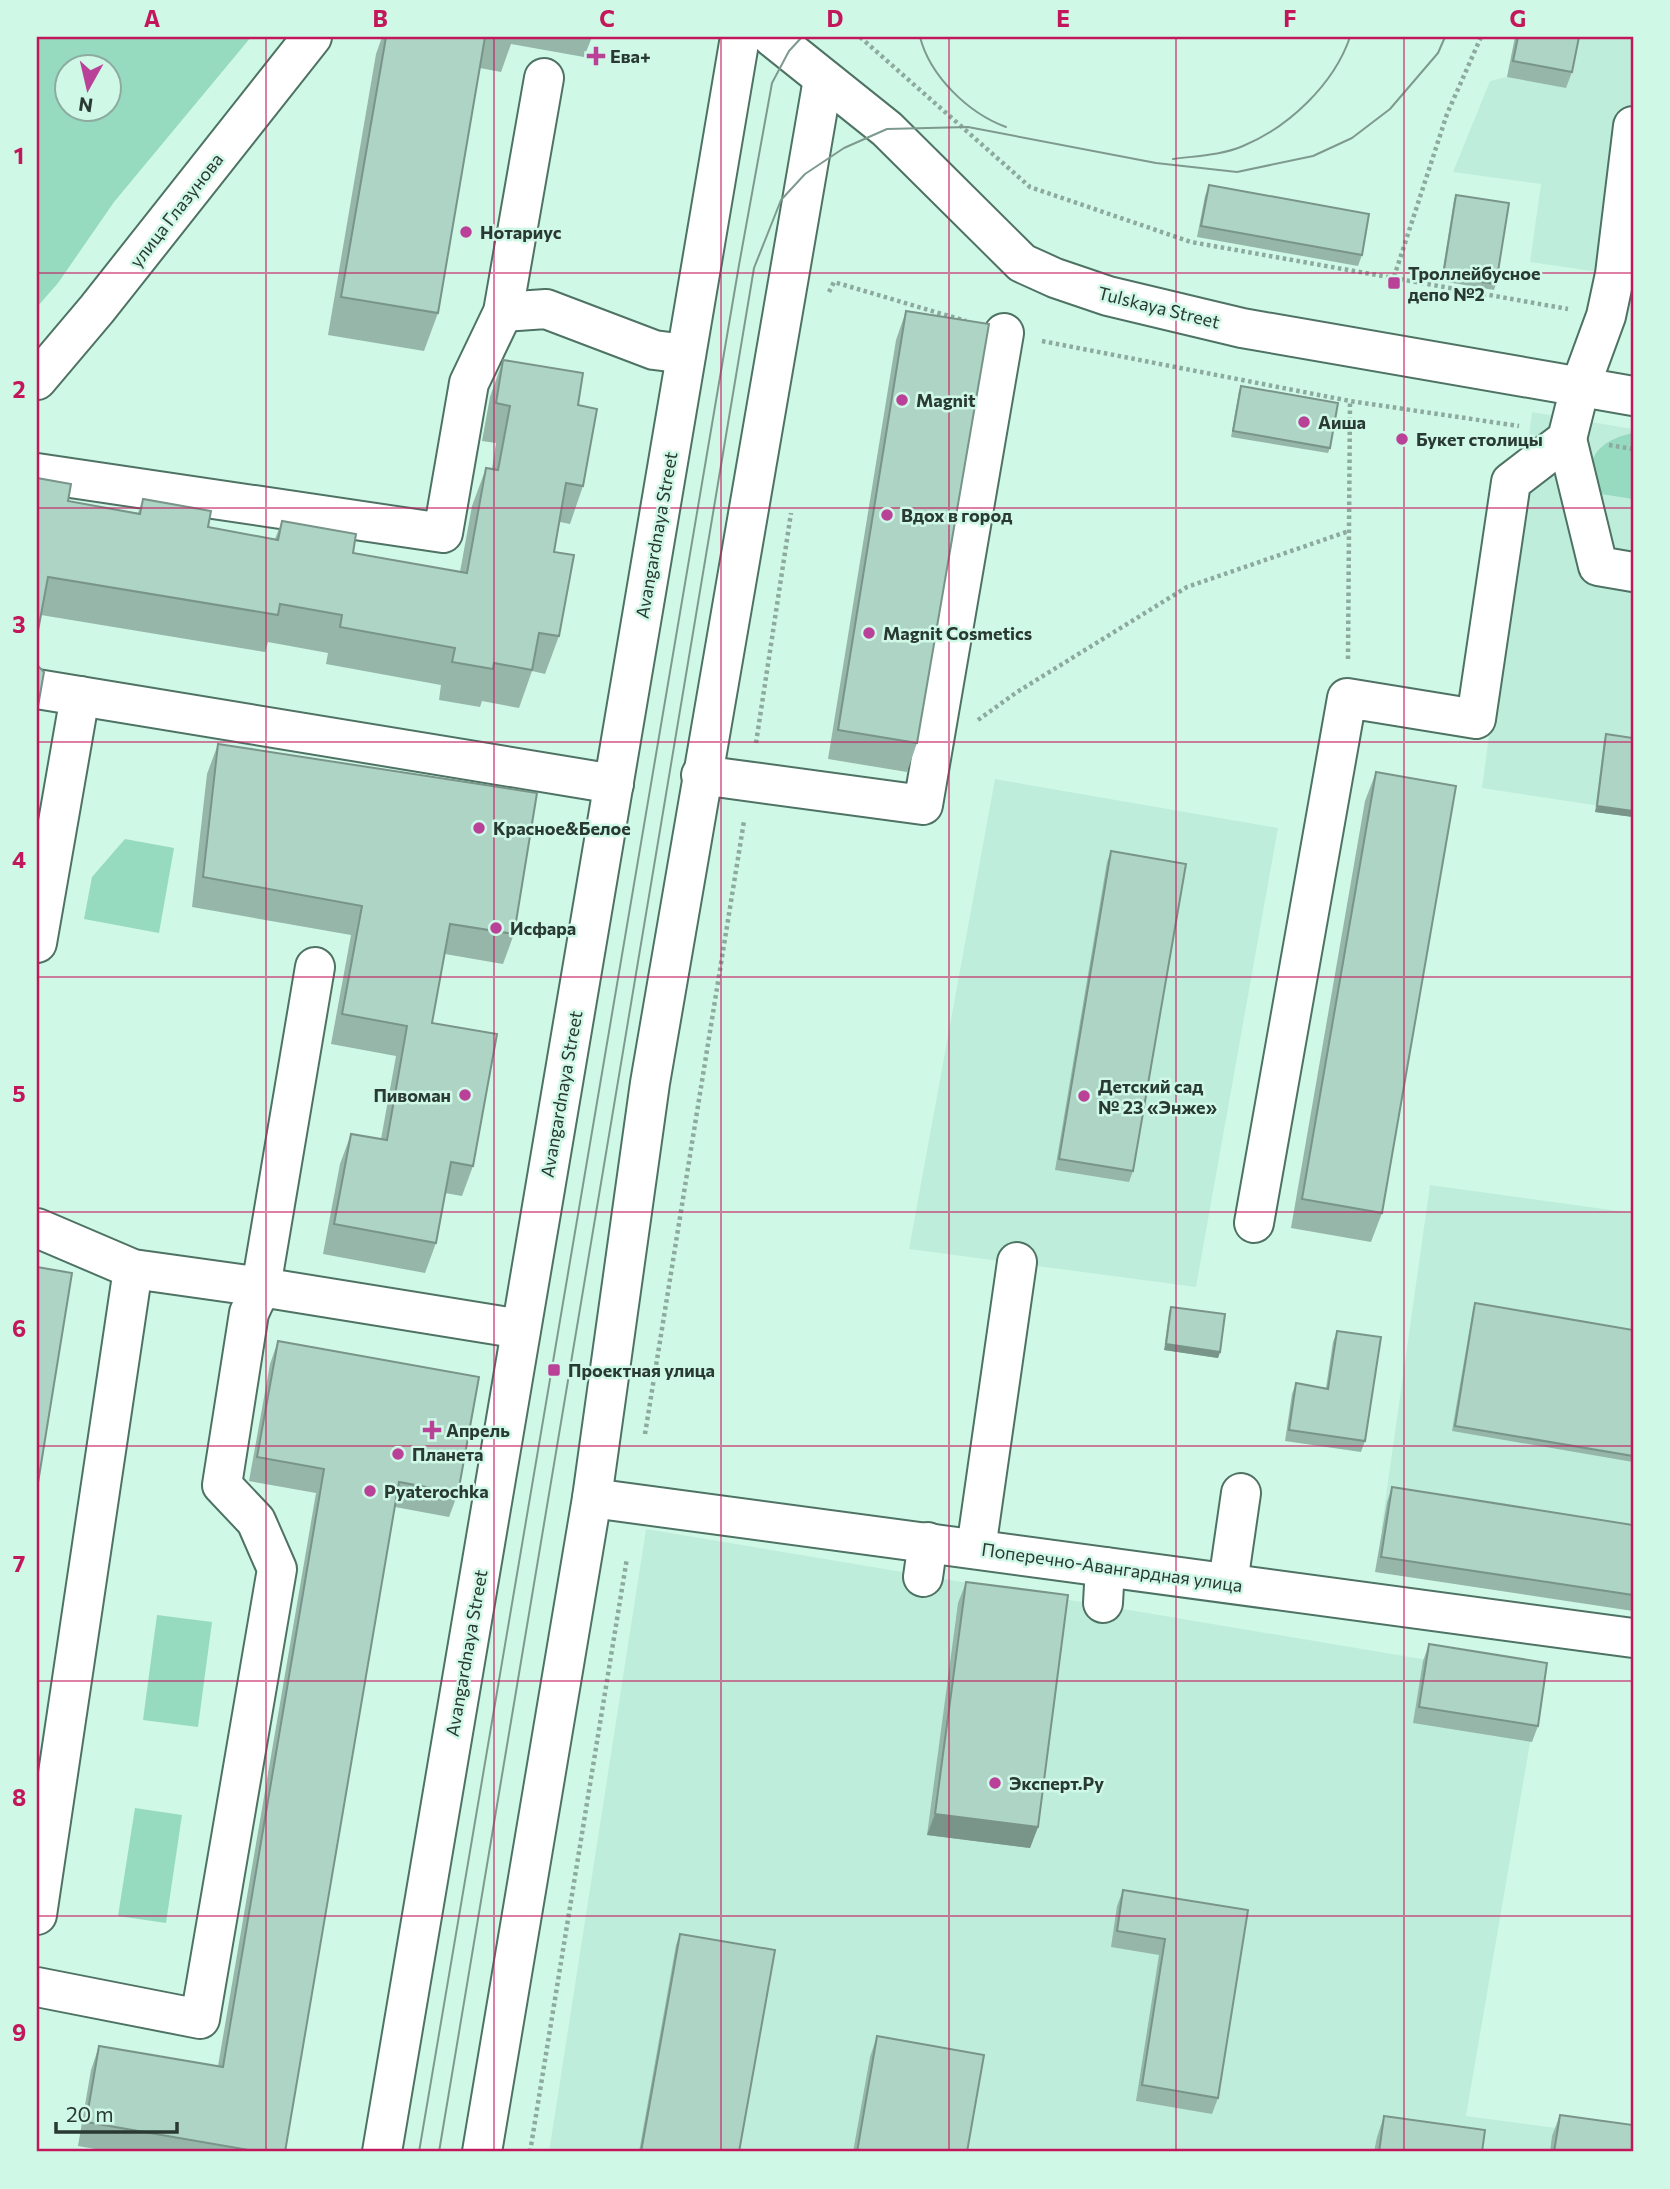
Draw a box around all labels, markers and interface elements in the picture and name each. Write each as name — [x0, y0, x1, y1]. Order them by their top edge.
text: A — [144, 4, 161, 32]
text: B — [372, 4, 388, 32]
text: C — [599, 4, 615, 32]
text: D — [827, 4, 844, 32]
text: E — [1056, 4, 1070, 32]
text: F — [1283, 4, 1297, 32]
text: G — [1510, 4, 1526, 32]
place label: Ева+ — [610, 45, 651, 67]
marker: Ева+ — [588, 48, 604, 64]
north arrow — [52, 52, 122, 122]
text: N — [77, 93, 94, 118]
text: 1 — [14, 141, 24, 169]
street label: улица Глазунова — [125, 149, 227, 271]
place label: Нотариус — [480, 221, 562, 243]
marker: Нотариус — [458, 224, 474, 240]
place label: Троллейбусное депо №2 — [1408, 262, 1541, 305]
marker: Троллейбусное депо №2 — [1386, 275, 1402, 291]
street label: Tulskaya Street — [1096, 281, 1222, 333]
text: 2 — [12, 375, 26, 403]
place label: Magnit — [916, 389, 976, 411]
marker: Magnit — [894, 392, 910, 408]
place label: Аиша — [1318, 411, 1366, 433]
marker: Аиша — [1296, 414, 1312, 430]
place label: Букет столицы — [1416, 428, 1543, 450]
marker: Букет столицы — [1394, 431, 1410, 447]
street label: Avangardnaya Street — [630, 450, 682, 620]
place label: Вдох в город — [901, 504, 1012, 526]
marker: Вдох в город — [879, 507, 895, 523]
text: 3 — [12, 610, 26, 638]
place label: Magnit Cosmetics — [883, 622, 1032, 644]
marker: Magnit Cosmetics — [861, 625, 877, 641]
place label: Красное&Белое — [493, 817, 631, 839]
marker: Красное&Белое — [471, 820, 487, 836]
text: 4 — [12, 845, 26, 873]
place label: Исфара — [510, 917, 576, 939]
marker: Исфара — [488, 920, 504, 936]
street label: Avangardnaya Street — [535, 1009, 587, 1179]
place label: Детский сад № 23 «Энже» — [1098, 1075, 1218, 1118]
text: 5 — [12, 1079, 26, 1107]
place label: Пивоман — [373, 1084, 451, 1106]
marker: Пивоман — [457, 1087, 473, 1103]
marker: Детский сад № 23 «Энже» — [1076, 1088, 1092, 1104]
text: 6 — [12, 1314, 26, 1342]
place label: Проектная улица — [568, 1359, 715, 1381]
marker: Проектная улица — [546, 1362, 562, 1378]
place label: Апрель — [446, 1419, 510, 1441]
marker: Апрель — [424, 1422, 440, 1438]
place label: Планета — [412, 1443, 484, 1465]
marker: Планета — [390, 1446, 406, 1462]
place label: Pyaterochka — [384, 1480, 489, 1502]
marker: Pyaterochka — [362, 1483, 378, 1499]
street label: Поперечно-Авангардная улица — [980, 1538, 1244, 1596]
text: 7 — [13, 1549, 25, 1577]
street label: Avangardnaya Street — [440, 1568, 492, 1738]
place label: Эксперт.Ру — [1009, 1772, 1104, 1794]
marker: Эксперт.Ру — [987, 1775, 1003, 1791]
text: 8 — [12, 1783, 26, 1811]
text: 9 — [12, 2018, 26, 2046]
scale bar — [56, 2091, 177, 2135]
text: 20 m — [66, 2101, 114, 2126]

